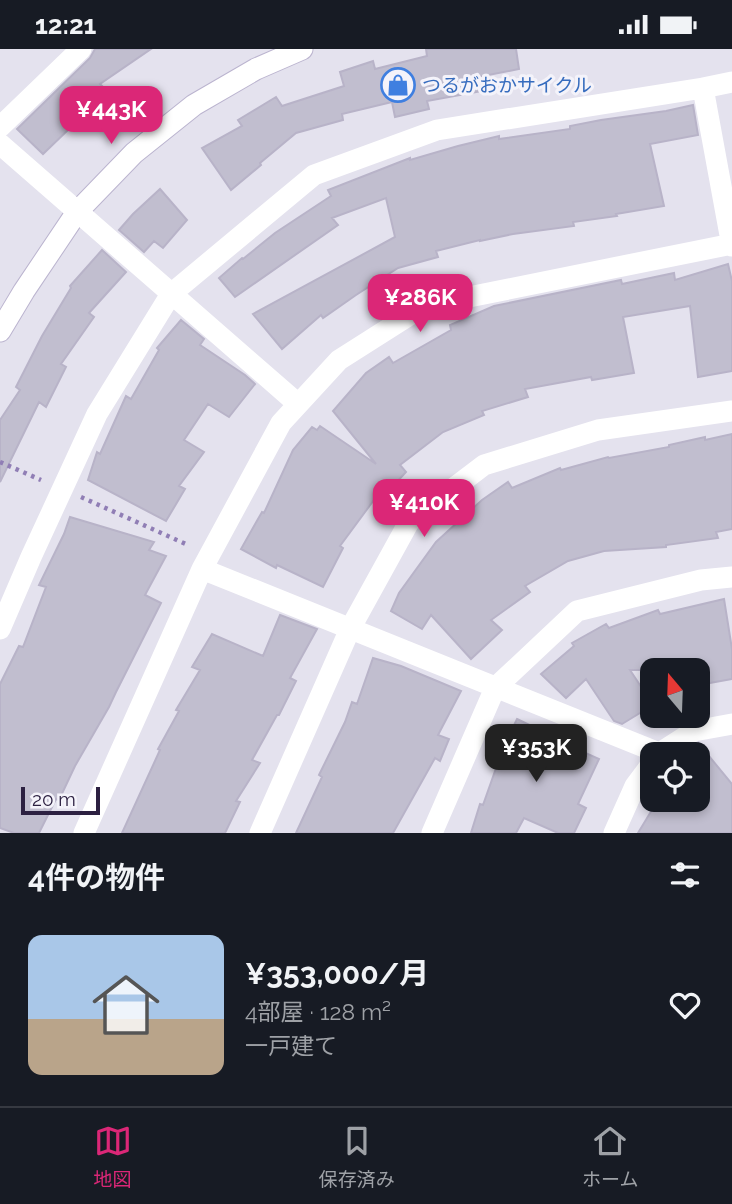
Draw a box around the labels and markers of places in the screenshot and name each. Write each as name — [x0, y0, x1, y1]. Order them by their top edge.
shop icon: つるがおかサイクル — [379, 66, 417, 104]
place label: つるがおかサイクル — [422, 74, 592, 96]
pin: ¥443K — [62, 87, 160, 146]
pin: ¥286K — [371, 275, 469, 334]
pin: ¥410K — [375, 479, 473, 539]
pin: ¥353K — [487, 725, 585, 784]

